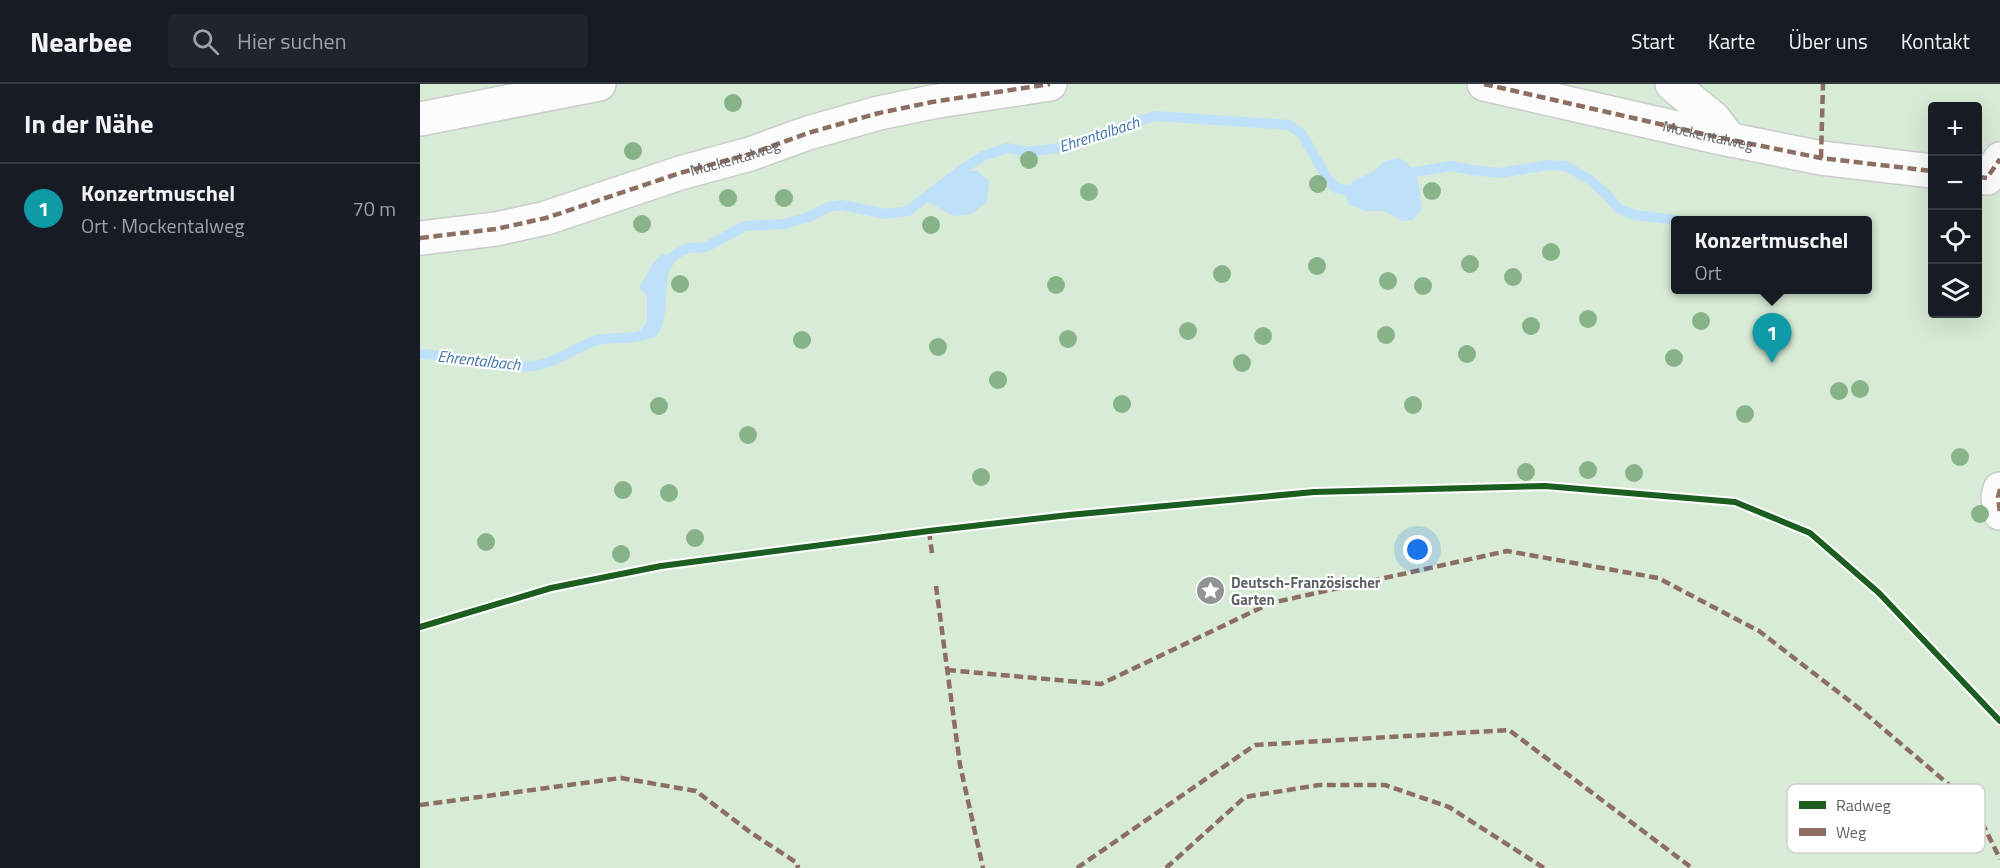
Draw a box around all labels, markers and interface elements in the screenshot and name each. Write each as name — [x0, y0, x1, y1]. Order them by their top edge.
search box — [168, 14, 588, 68]
text: Nearbee — [30, 20, 132, 63]
text: Hier suchen — [237, 24, 347, 58]
icon: search — [189, 25, 222, 58]
text: Start — [1631, 25, 1675, 57]
text: Karte — [1708, 25, 1755, 57]
text: Über uns — [1788, 25, 1868, 57]
text: Kontakt — [1901, 25, 1970, 57]
map controls — [1928, 102, 1982, 318]
button: + — [1928, 102, 1982, 156]
text: In der Nähe — [24, 104, 153, 143]
water label: Ehrentalbach — [1056, 109, 1143, 158]
street label: Mockentalweg — [1661, 114, 1756, 156]
street label: Mockentalweg — [687, 133, 783, 181]
button: − — [1928, 156, 1982, 210]
text: Konzertmuschel — [81, 176, 235, 210]
text: 1 — [38, 193, 49, 224]
text: 70 m — [352, 193, 396, 224]
text: Ort · Mockentalweg — [81, 210, 245, 241]
button: locate — [1928, 210, 1982, 264]
popup — [1671, 216, 1872, 294]
text: Konzertmuschel — [1694, 223, 1849, 257]
text: Ort — [1694, 257, 1722, 288]
button: layers — [1928, 264, 1982, 318]
pin: 1 — [1752, 314, 1792, 363]
water label: Ehrentalbach — [436, 344, 523, 376]
your location — [1403, 535, 1432, 564]
place label: Deutsch-Französischer Garten — [1231, 571, 1381, 611]
place icon: Deutsch-Französischer Garten — [1194, 575, 1226, 607]
legend — [1787, 784, 1985, 853]
text: Radweg — [1836, 793, 1891, 817]
text: Weg — [1836, 820, 1866, 844]

